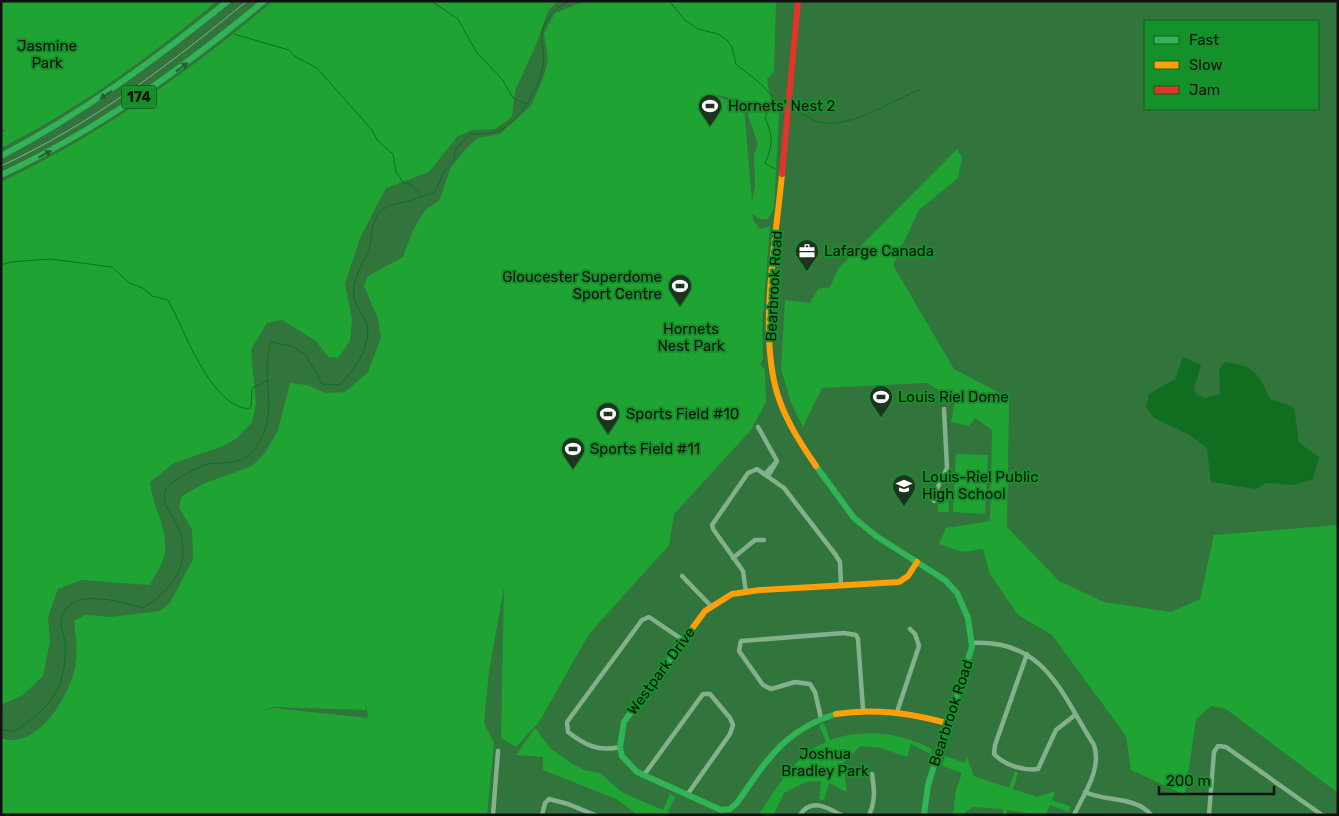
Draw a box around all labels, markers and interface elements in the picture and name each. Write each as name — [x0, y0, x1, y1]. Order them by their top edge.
legend — [1144, 20, 1319, 110]
text: Fast — [1189, 31, 1219, 49]
park label: Jasmine Park — [17, 37, 77, 72]
text: Slow — [1189, 56, 1222, 74]
one-way arrow — [175, 62, 189, 72]
text: Jam — [1189, 81, 1220, 99]
road number: 174 — [122, 85, 156, 108]
one-way arrow — [99, 90, 113, 100]
sports icon: Hornets' Nest 2 — [697, 93, 723, 127]
place label: Hornets' Nest 2 — [728, 97, 836, 115]
one-way arrow — [38, 150, 52, 158]
street label: Bearbrook Road — [762, 230, 786, 342]
office icon: Lafarge Canada — [794, 238, 820, 272]
place label: Lafarge Canada — [824, 242, 934, 260]
place label: Gloucester Superdome Sport Centre — [502, 268, 662, 303]
sports icon: Gloucester Superdome Sport Centre — [667, 273, 693, 307]
park label: Hornets Nest Park — [657, 320, 725, 355]
sports icon: Louis Riel Dome — [868, 384, 894, 418]
place label: Louis Riel Dome — [898, 388, 1009, 406]
sports icon: Sports Field #10 — [595, 401, 621, 435]
place label: Sports Field #10 — [626, 405, 739, 423]
sports icon: Sports Field #11 — [560, 436, 586, 470]
place label: Sports Field #11 — [590, 440, 700, 458]
place label: Louis-Riel Public High School — [922, 468, 1039, 503]
school or university icon: Louis-Riel Public High School — [891, 473, 917, 507]
street label: Westpark Drive — [623, 624, 699, 718]
street label: Bearbrook Road — [925, 657, 977, 769]
park label: Joshua Bradley Park — [781, 745, 869, 780]
scale bar — [1159, 764, 1274, 796]
text: 200 m — [1166, 772, 1211, 790]

